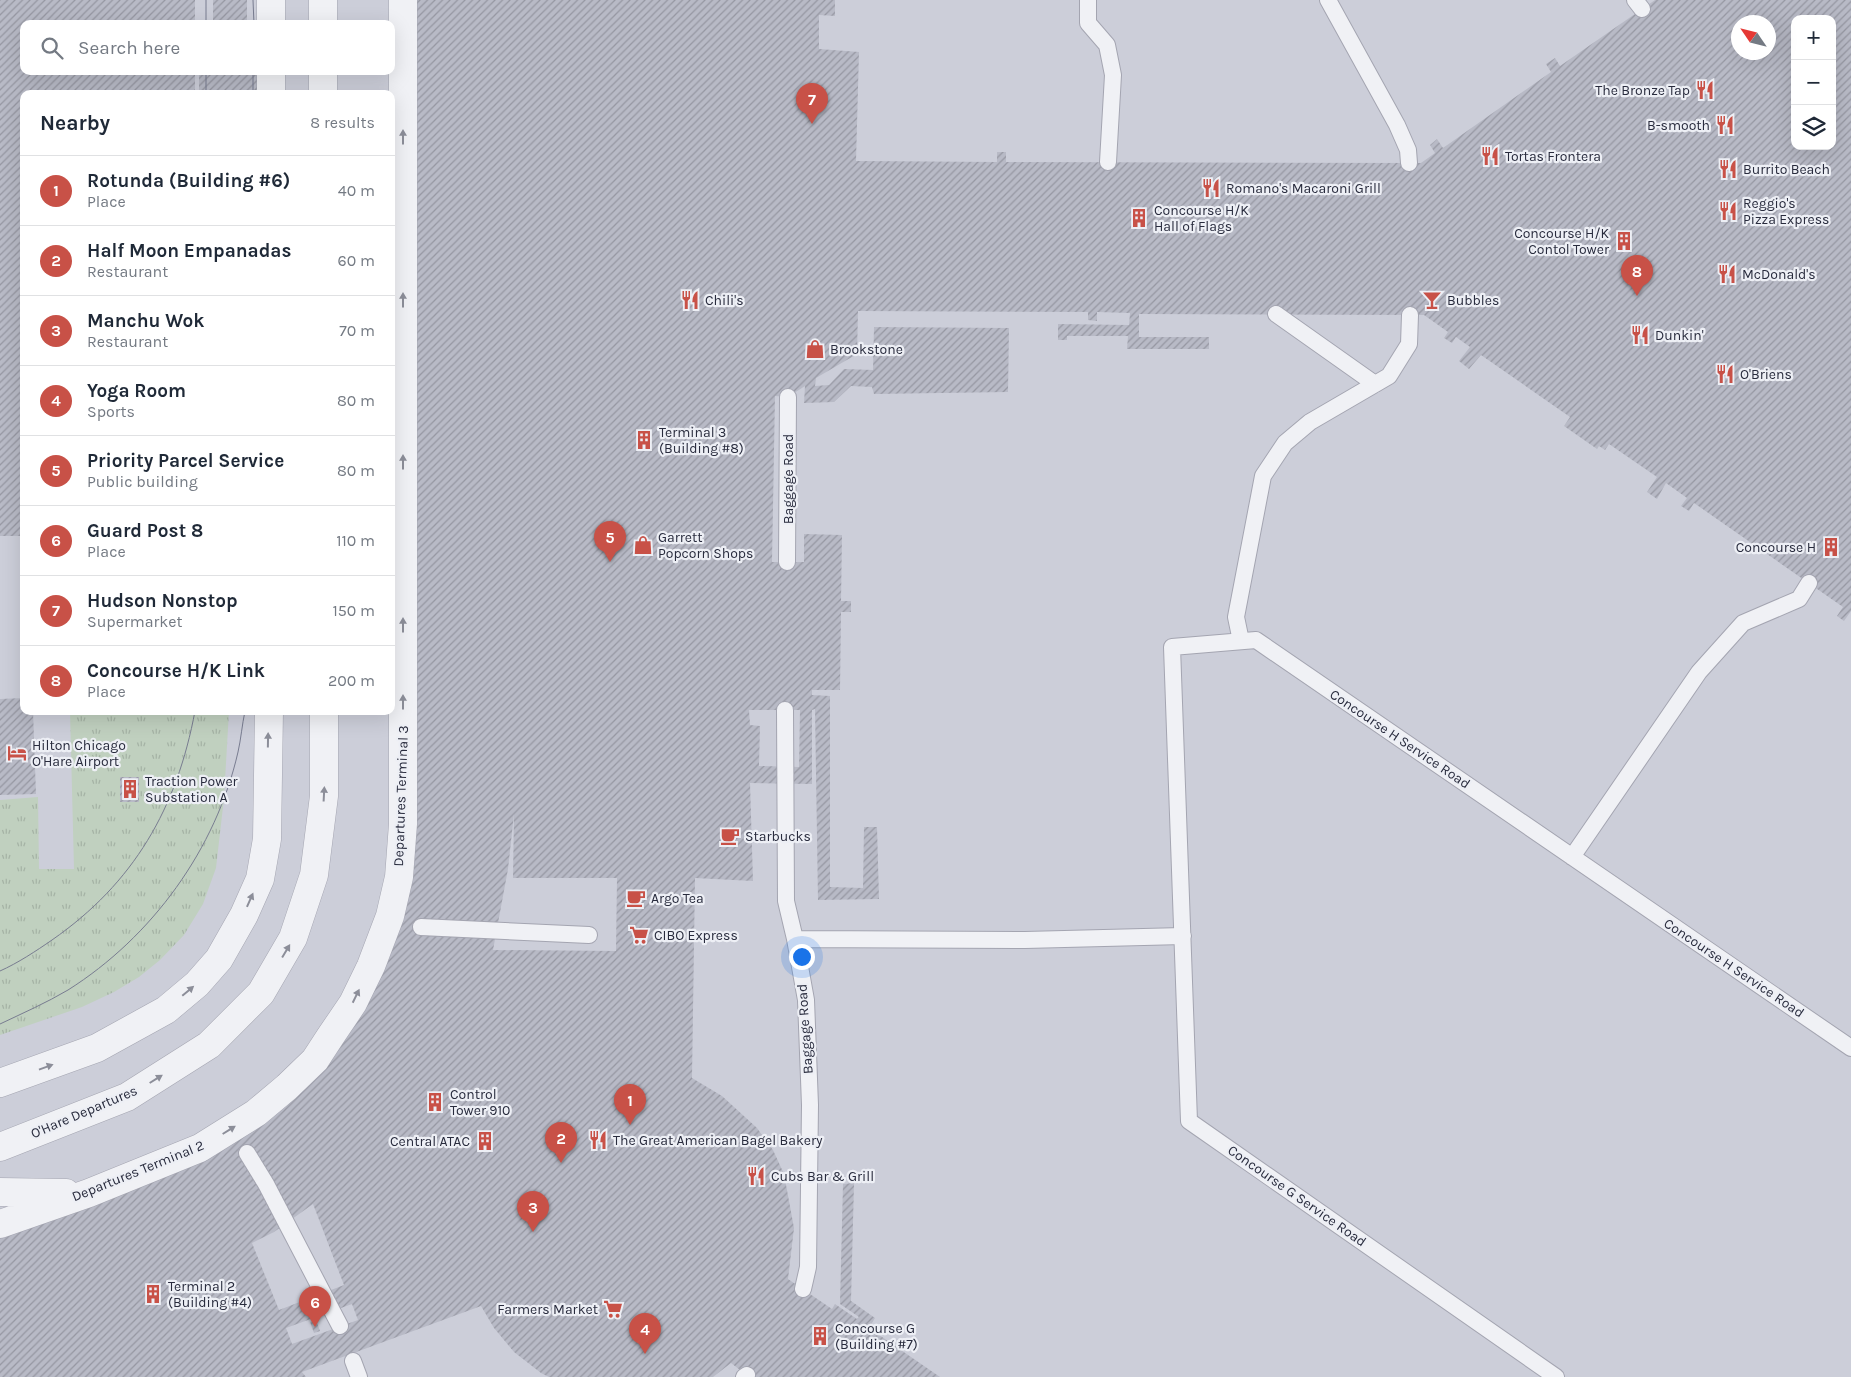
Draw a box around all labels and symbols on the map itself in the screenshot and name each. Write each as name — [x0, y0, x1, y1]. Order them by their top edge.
north arrow — [1731, 15, 1776, 60]
restaurant icon: The Bronze Tap — [1694, 79, 1716, 101]
place label: The Bronze Tap — [1595, 82, 1690, 99]
pin: 7 — [796, 83, 828, 124]
restaurant icon: B-smooth — [1714, 114, 1736, 136]
place label: B-smooth — [1647, 117, 1710, 134]
one-way arrow — [399, 129, 407, 145]
restaurant icon: Tortas Frontera — [1479, 145, 1501, 167]
place label: Tortas Frontera — [1505, 148, 1601, 165]
restaurant icon: Burrito Beach — [1717, 158, 1739, 180]
place label: Burrito Beach — [1743, 161, 1830, 178]
restaurant icon: Romano's Macaroni Grill — [1200, 177, 1222, 199]
place label: Romano's Macaroni Grill — [1226, 180, 1381, 197]
place label: Reggio's Pizza Express — [1743, 195, 1829, 228]
restaurant icon: Reggio's Pizza Express — [1717, 200, 1739, 222]
place label: Concourse H/K Hall of Flags — [1154, 202, 1249, 235]
building icon: Concourse H/K Hall of Flags — [1128, 207, 1150, 229]
place label: Concourse H/K Contol Tower — [1514, 225, 1610, 258]
building icon: Concourse H/K Contol Tower — [1613, 230, 1635, 252]
pin: 8 — [1621, 255, 1653, 296]
restaurant icon: McDonald's — [1716, 263, 1738, 285]
place label: McDonald's — [1742, 266, 1816, 283]
restaurant icon: Chili's — [679, 289, 701, 311]
bar icon: Bubbles — [1421, 289, 1443, 311]
one-way arrow — [399, 292, 407, 308]
place label: Chili's — [705, 292, 744, 309]
place label: Bubbles — [1447, 292, 1499, 309]
restaurant icon: Dunkin' — [1629, 324, 1651, 346]
place label: Dunkin' — [1655, 327, 1704, 344]
shop icon: Brookstone — [804, 338, 826, 360]
place label: Brookstone — [830, 341, 903, 358]
restaurant icon: O'Briens — [1714, 363, 1736, 385]
place label: O'Briens — [1740, 366, 1792, 383]
place label: Terminal 3 (Building #8) — [659, 424, 744, 457]
building icon: Terminal 3 (Building #8) — [633, 429, 655, 451]
street label: Baggage Road — [780, 434, 797, 524]
one-way arrow — [399, 454, 407, 470]
pin: 5 — [594, 521, 626, 562]
place label: Garrett Popcorn Shops — [658, 529, 753, 562]
shop icon: Garrett Popcorn Shops — [632, 534, 654, 556]
building icon: Concourse H — [1820, 536, 1842, 558]
place label: Concourse H — [1736, 539, 1816, 556]
one-way arrow — [399, 617, 407, 633]
street label: Concourse H Service Road — [1327, 686, 1473, 792]
one-way arrow — [399, 693, 407, 709]
street label: Departures Terminal 3 — [390, 725, 412, 867]
one-way arrow — [264, 732, 272, 748]
place label: Hilton Chicago O'Hare Airport — [32, 737, 126, 770]
hotel icon: Hilton Chicago O'Hare Airport — [6, 742, 28, 764]
place label: Traction Power Substation A — [145, 773, 239, 806]
building icon: Traction Power Substation A — [119, 778, 141, 800]
one-way arrow — [320, 786, 328, 802]
cafe icon: Starbucks — [719, 825, 741, 847]
place label: Starbucks — [745, 828, 811, 845]
cafe icon: Argo Tea — [625, 887, 647, 909]
place label: Argo Tea — [651, 890, 704, 907]
one-way arrow — [247, 893, 255, 907]
street label: Concourse H Service Road — [1661, 915, 1807, 1021]
supermarket icon: CIBO Express — [628, 924, 650, 946]
place label: CIBO Express — [654, 927, 738, 944]
one-way arrow — [281, 944, 290, 957]
your location — [789, 944, 815, 970]
street label: Baggage Road — [793, 983, 817, 1075]
one-way arrow — [182, 986, 195, 997]
one-way arrow — [352, 989, 360, 1003]
one-way arrow — [39, 1063, 54, 1071]
one-way arrow — [150, 1074, 163, 1083]
street label: O'Hare Departures — [28, 1082, 140, 1142]
pin: 1 — [614, 1084, 646, 1125]
place label: Control Tower 910 — [450, 1086, 510, 1119]
building icon: Control Tower 910 — [424, 1091, 446, 1113]
pin: 2 — [545, 1122, 577, 1163]
one-way arrow — [222, 1126, 235, 1135]
restaurant icon: The Great American Bagel Bakery — [587, 1129, 609, 1151]
building icon: Central ATAC — [474, 1130, 496, 1152]
place label: The Great American Bagel Bakery — [613, 1132, 823, 1149]
place label: Central ATAC — [390, 1133, 470, 1150]
street label: Departures Terminal 2 — [69, 1137, 207, 1205]
street label: Concourse G Service Road — [1224, 1142, 1370, 1250]
restaurant icon: Cubs Bar & Grill — [745, 1165, 767, 1187]
place label: Cubs Bar & Grill — [771, 1168, 874, 1185]
pin: 3 — [517, 1191, 549, 1232]
place label: Terminal 2 (Building #4) — [168, 1278, 252, 1311]
building icon: Terminal 2 (Building #4) — [142, 1283, 164, 1305]
pin: 6 — [299, 1286, 331, 1327]
supermarket icon: Farmers Market — [602, 1298, 624, 1320]
place label: Farmers Market — [497, 1301, 598, 1318]
pin: 4 — [629, 1313, 661, 1354]
place label: Concourse G (Building #7) — [835, 1320, 918, 1353]
building icon: Concourse G (Building #7) — [809, 1325, 831, 1347]

